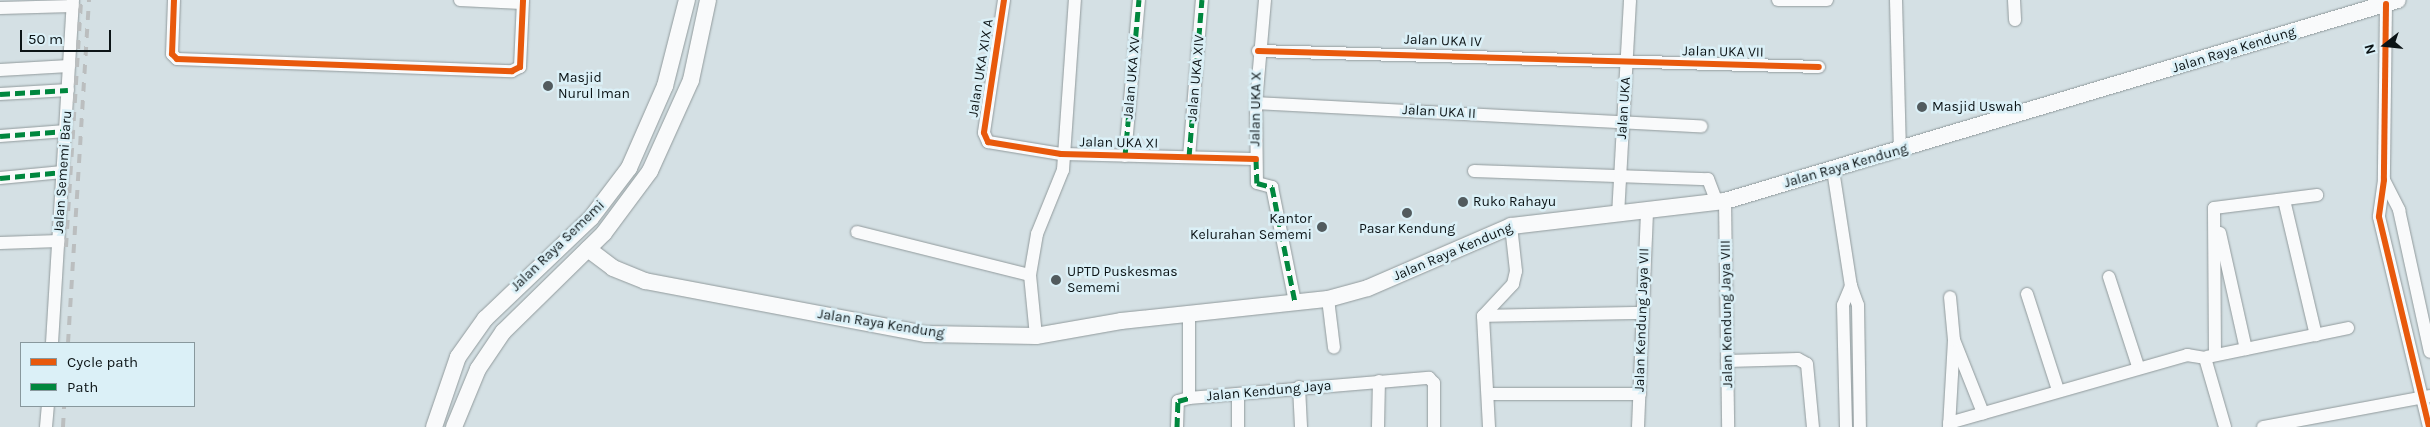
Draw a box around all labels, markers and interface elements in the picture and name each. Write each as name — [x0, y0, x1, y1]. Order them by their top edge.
street label: Jalan UKA XIX A — [965, 18, 997, 118]
scale bar — [22, 20, 114, 52]
north arrow — [2360, 20, 2410, 70]
street label: Jalan Raya Kendung — [2170, 23, 2298, 77]
text: 50 m — [28, 30, 63, 48]
street label: Jalan UKA IV — [1404, 31, 1482, 51]
street label: Jalan UKA XIV — [1184, 34, 1208, 122]
street label: Jalan UKA XV — [1120, 36, 1144, 120]
text: N — [2361, 42, 2380, 56]
street label: Jalan UKA VII — [1682, 43, 1764, 61]
place label: Masjid Nurul Iman — [558, 70, 630, 102]
street label: Jalan UKA X — [1247, 71, 1265, 147]
street label: Jalan UKA — [1613, 76, 1635, 140]
marker: Masjid Nurul Iman — [542, 80, 554, 92]
place label: Masjid Uswah — [1932, 99, 2022, 115]
marker: Masjid Uswah — [1916, 101, 1928, 113]
street label: Jalan UKA II — [1402, 102, 1476, 122]
street label: Jalan Sememi Baru — [50, 110, 76, 234]
street label: Jalan UKA XI — [1080, 134, 1158, 152]
street label: Jalan Raya Kendung — [1782, 140, 1910, 192]
place label: Ruko Rahayu — [1473, 194, 1556, 210]
marker: Ruko Rahayu — [1457, 196, 1469, 208]
street label: Jalan Raya Sememi — [508, 197, 608, 295]
marker: Pasar Kendung — [1401, 207, 1413, 219]
place label: Kantor Kelurahan Sememi — [1190, 211, 1312, 243]
street label: Jalan Raya Kendung — [1391, 219, 1515, 285]
marker: Kantor Kelurahan Sememi — [1316, 221, 1328, 233]
place label: Pasar Kendung — [1359, 221, 1455, 237]
street label: Jalan Kendung Jaya VIII — [1717, 240, 1737, 388]
street label: Jalan Kendung Jaya VII — [1631, 248, 1653, 392]
place label: UPTD Puskesmas Sememi — [1067, 264, 1178, 296]
marker: UPTD Puskesmas Sememi — [1049, 273, 1063, 287]
street label: Jalan Raya Kendung — [817, 306, 945, 342]
legend — [20, 342, 195, 407]
text: Cycle path — [67, 353, 138, 371]
street label: Jalan Kendung Jaya — [1206, 377, 1332, 405]
text: Path — [67, 378, 98, 396]

